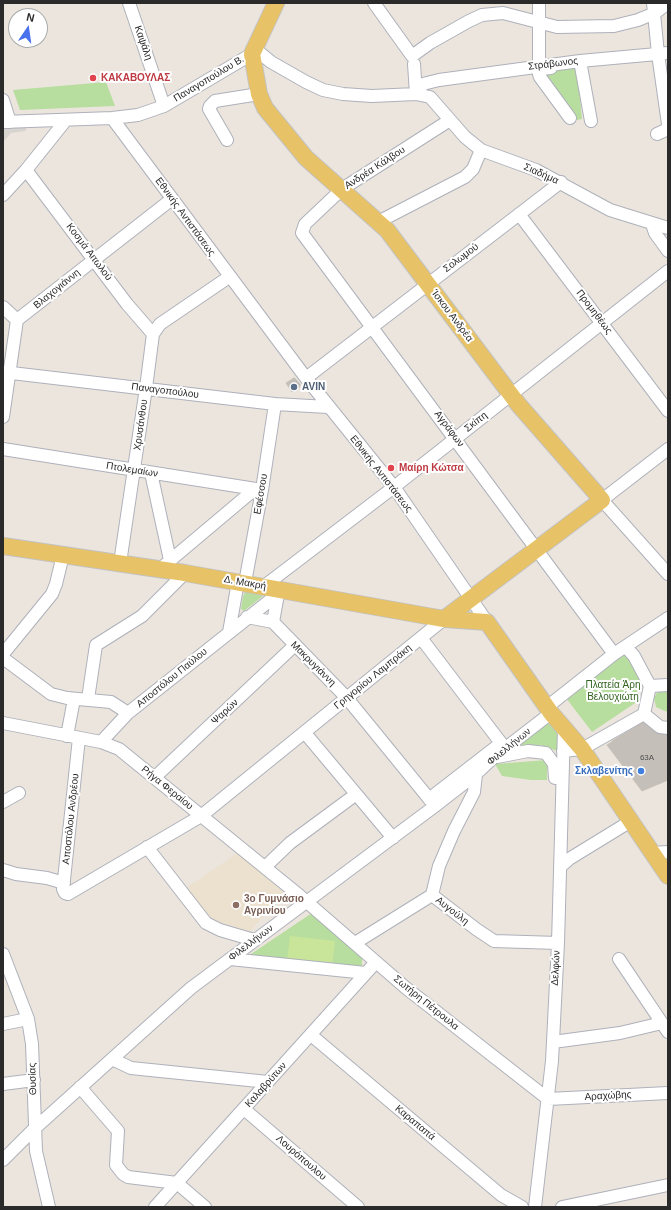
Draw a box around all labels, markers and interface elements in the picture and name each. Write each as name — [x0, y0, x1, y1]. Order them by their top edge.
north arrow — [8, 8, 48, 48]
text: N — [25, 11, 36, 24]
street label: Καψάλη — [131, 24, 155, 62]
street label: Παναγοπούλου Β. — [172, 53, 246, 105]
street label: Στράβωνος — [527, 55, 579, 73]
place label: ΚΑΚΑΒΟΥΛΑΣ — [101, 72, 170, 84]
marker: ΚΑΚΑΒΟΥΛΑΣ — [88, 73, 98, 83]
street label: Ανδρέα Κάλβου — [342, 144, 408, 192]
street label: Σιαδήμα — [522, 161, 560, 187]
street label: Εθνικής Αντιστάσεως — [152, 175, 218, 259]
street label: Κοσμά Αιτωλού — [64, 221, 114, 283]
street label: Σολωμού — [441, 241, 481, 275]
street label: Βλαχογιάννη — [31, 267, 83, 311]
street label: Προμηθέως — [573, 287, 615, 337]
street label: Ίσκου Ανδρέα — [429, 288, 475, 344]
street label: Παναγοπούλου — [131, 381, 199, 401]
place label: AVIN — [302, 381, 325, 393]
marker: AVIN — [289, 382, 299, 392]
street label: Χρυσάνθου — [131, 399, 151, 451]
street label: Αγράφων — [431, 409, 467, 449]
street label: Σκίπη — [462, 409, 490, 435]
street label: Εθνικής Αντιστάσεως — [347, 433, 415, 515]
street label: Πτολεμαίων — [105, 460, 159, 480]
place label: Μαίρη Κώτσα — [399, 462, 464, 474]
marker: Μαίρη Κώτσα — [386, 463, 396, 473]
street label: Εφέσσου — [252, 473, 270, 515]
street label: Δ. Μακρή — [223, 573, 267, 593]
street label: Μακρυγιάννη — [288, 639, 338, 689]
street label: Γρηγορίου Λαμπράκη — [332, 642, 414, 712]
street label: Αποστόλου Παύλου — [134, 646, 210, 710]
park label: Πλατεία Άρη Βελουχιώτη — [586, 679, 640, 702]
street label: Ψαρών — [209, 697, 241, 727]
street label: Φιλελλήνων — [485, 726, 533, 768]
house number: 63Α — [640, 753, 654, 763]
street label: Ρήγα Φεραίου — [139, 764, 195, 812]
place label: Σκλαβενίτης — [575, 765, 633, 777]
marker: Σκλαβενίτης — [636, 766, 646, 776]
street label: Αποστόλου Ανδρέου — [60, 773, 82, 865]
place label: 3ο Γυμνάσιο Αγρινίου — [244, 893, 304, 916]
street label: Αυγούλη — [433, 894, 471, 928]
marker: 3ο Γυμνάσιο Αγρινίου — [231, 900, 241, 910]
street label: Φιλελλήνων — [226, 922, 276, 964]
street label: Δελφών — [549, 950, 563, 986]
street label: Σωτήρη Πέτρουλα — [391, 973, 461, 1033]
street label: Καλαβρύτων — [243, 1060, 289, 1110]
street label: Θυσίας — [26, 1063, 40, 1095]
street label: Αραχώβης — [584, 1089, 632, 1103]
street label: Καραπαπά — [392, 1103, 438, 1143]
street label: Λουρόπουλου — [273, 1133, 329, 1183]

